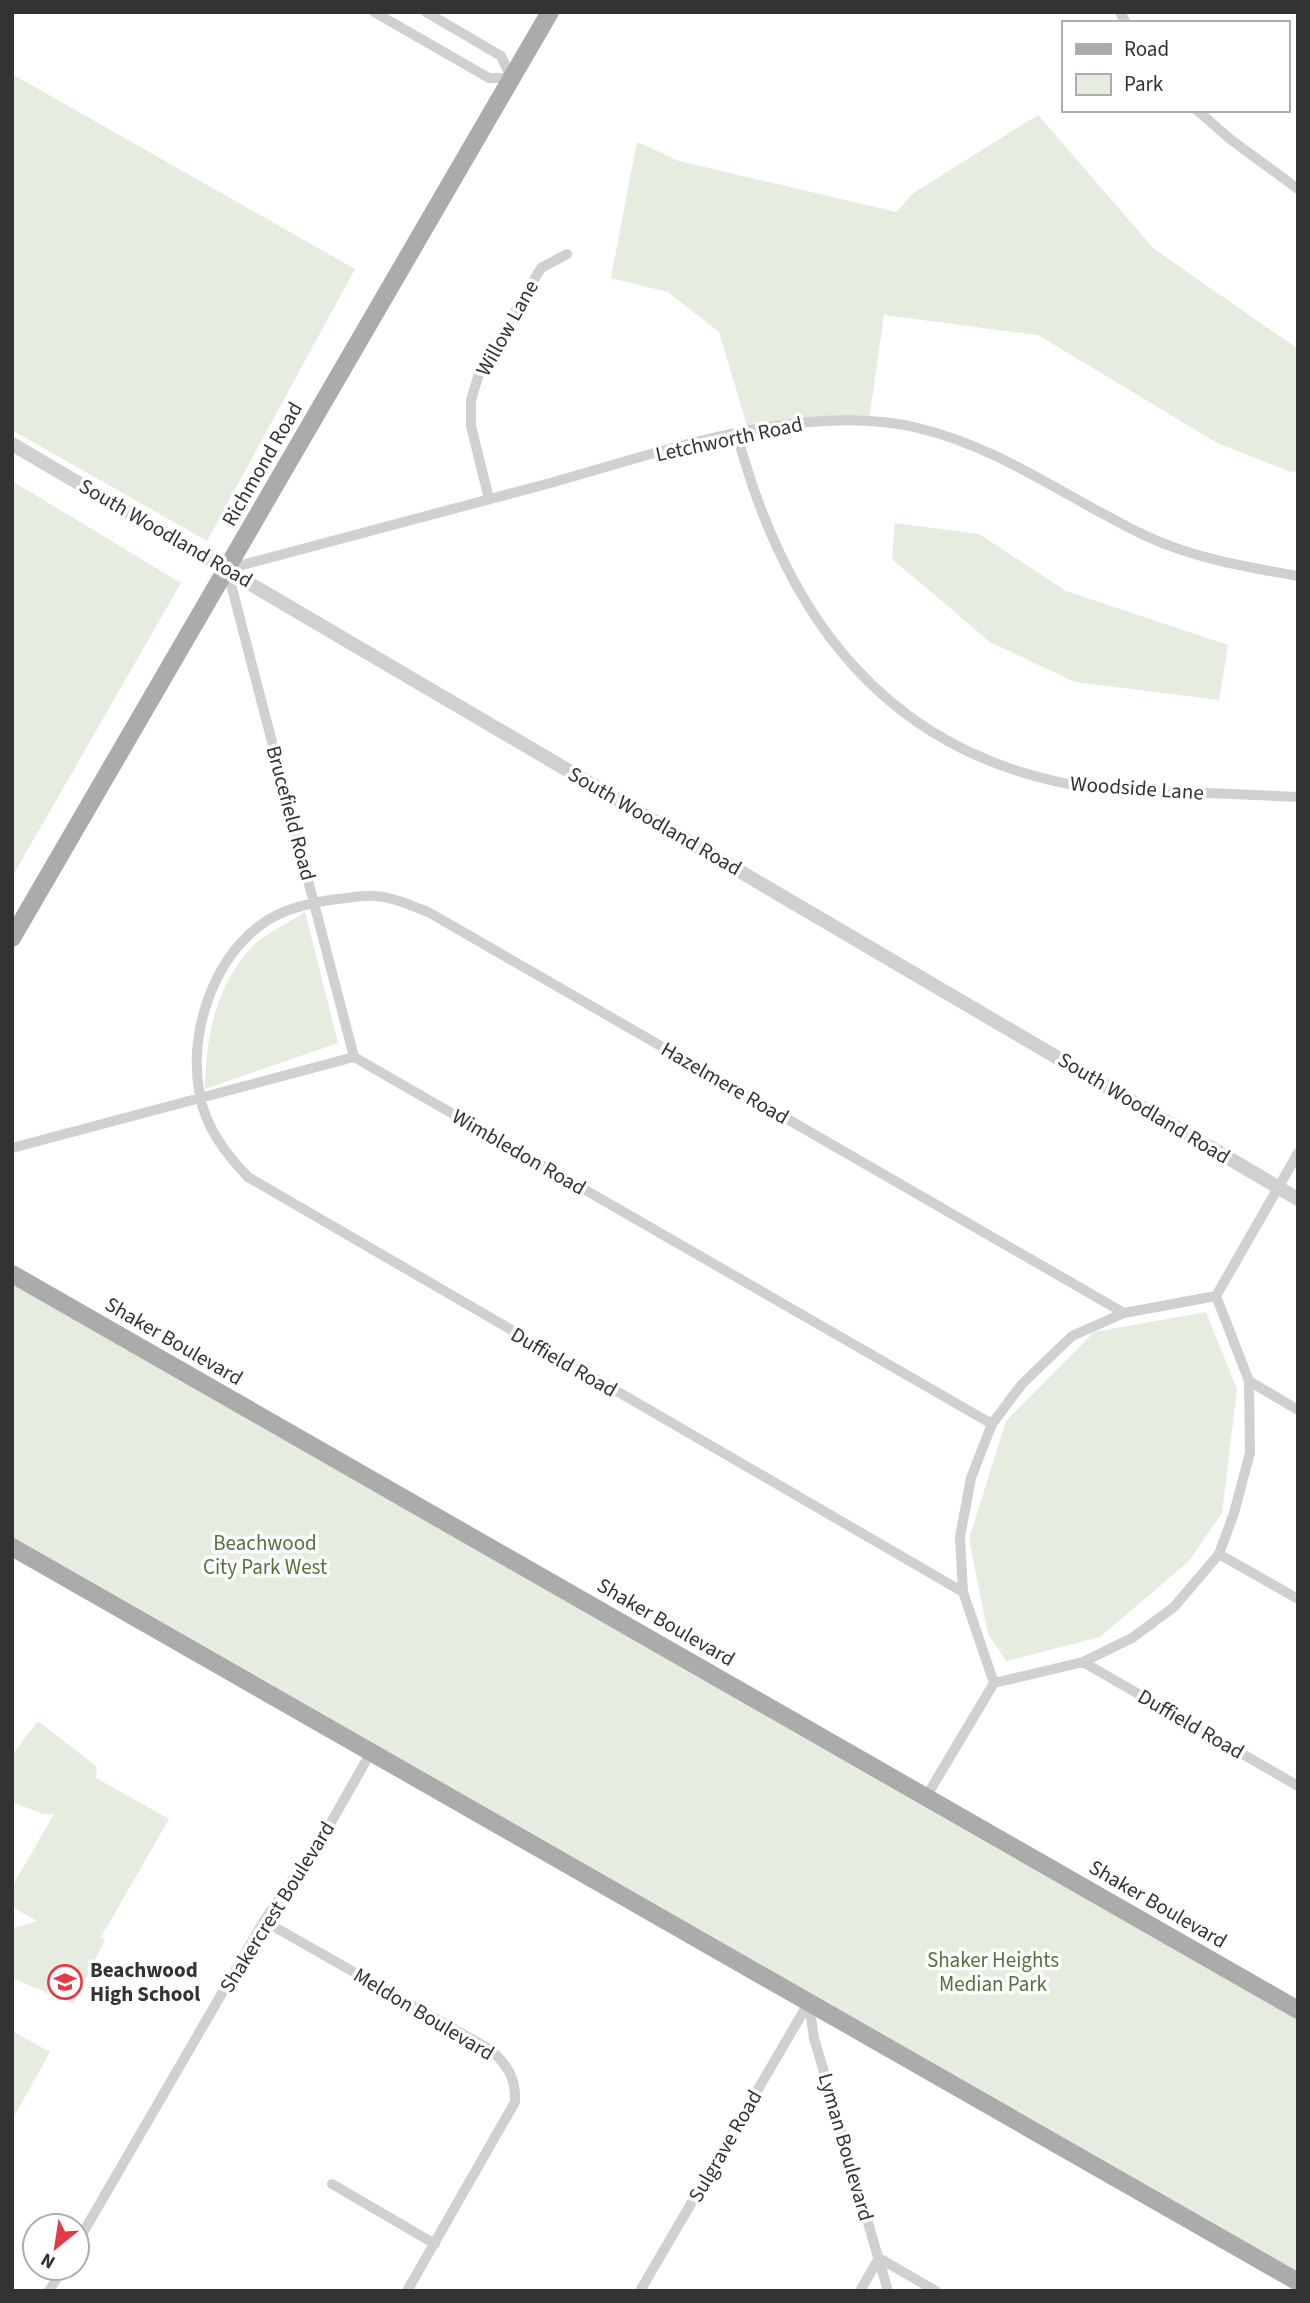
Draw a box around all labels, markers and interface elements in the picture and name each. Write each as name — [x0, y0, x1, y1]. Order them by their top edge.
legend — [1062, 21, 1289, 112]
text: Road — [1124, 34, 1169, 64]
text: Park — [1124, 69, 1164, 99]
street label: Willow Lane — [468, 275, 546, 381]
street label: Richmond Road — [214, 396, 310, 532]
street label: Letchworth Road — [653, 409, 805, 469]
street label: South Woodland Road — [74, 471, 258, 595]
street label: Brucefield Road — [259, 742, 323, 884]
street label: South Woodland Road — [563, 759, 747, 883]
street label: Woodside Lane — [1069, 768, 1205, 808]
street label: Hazelmere Road — [655, 1034, 795, 1132]
street label: South Woodland Road — [1052, 1045, 1236, 1171]
street label: Wimbledon Road — [446, 1101, 592, 1203]
street label: Shaker Boulevard — [99, 1289, 249, 1393]
street label: Duffield Road — [505, 1319, 623, 1405]
park label: Beachwood City Park West — [203, 1528, 327, 1582]
street label: Shaker Boulevard — [591, 1570, 741, 1674]
street label: Duffield Road — [1132, 1681, 1250, 1767]
street label: Shakercrest Boulevard — [212, 1815, 342, 1999]
street label: Shaker Boulevard — [1083, 1852, 1233, 1956]
park label: Shaker Heights Median Park — [927, 1945, 1059, 1999]
place label: Beachwood High School — [90, 1955, 200, 2009]
street label: Meldon Boulevard — [348, 1960, 500, 2068]
school or university icon: Beachwood High School — [46, 1963, 84, 2001]
street label: Lyman Boulevard — [811, 2069, 881, 2225]
street label: Sulgrave Road — [681, 2084, 769, 2208]
north arrow — [21, 2212, 91, 2282]
text: N — [36, 2246, 60, 2275]

